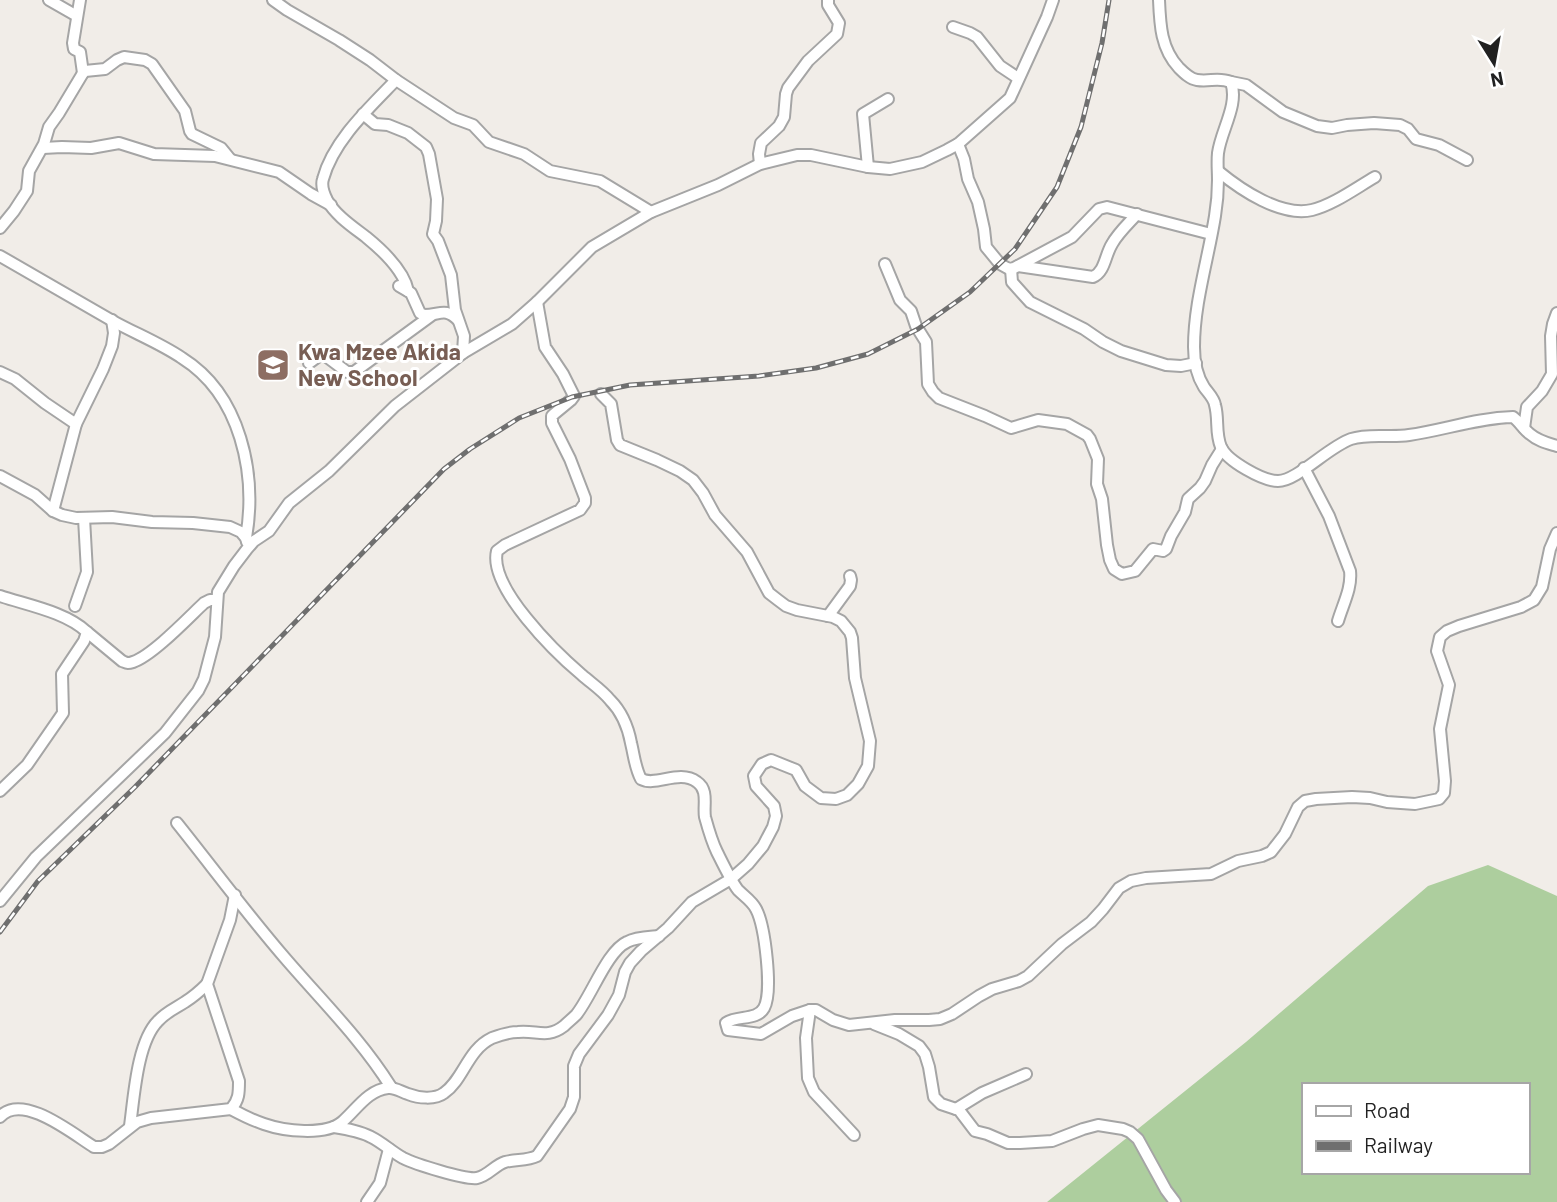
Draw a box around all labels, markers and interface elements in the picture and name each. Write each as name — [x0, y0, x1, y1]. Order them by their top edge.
north arrow — [1459, 28, 1529, 98]
text: N — [1489, 68, 1506, 93]
place label: Kwa Mzee Akida New School — [298, 337, 461, 391]
school or university icon: Kwa Mzee Akida New School — [254, 346, 292, 384]
legend — [1302, 1083, 1529, 1174]
text: Road — [1364, 1097, 1410, 1122]
text: Railway — [1364, 1132, 1433, 1157]

